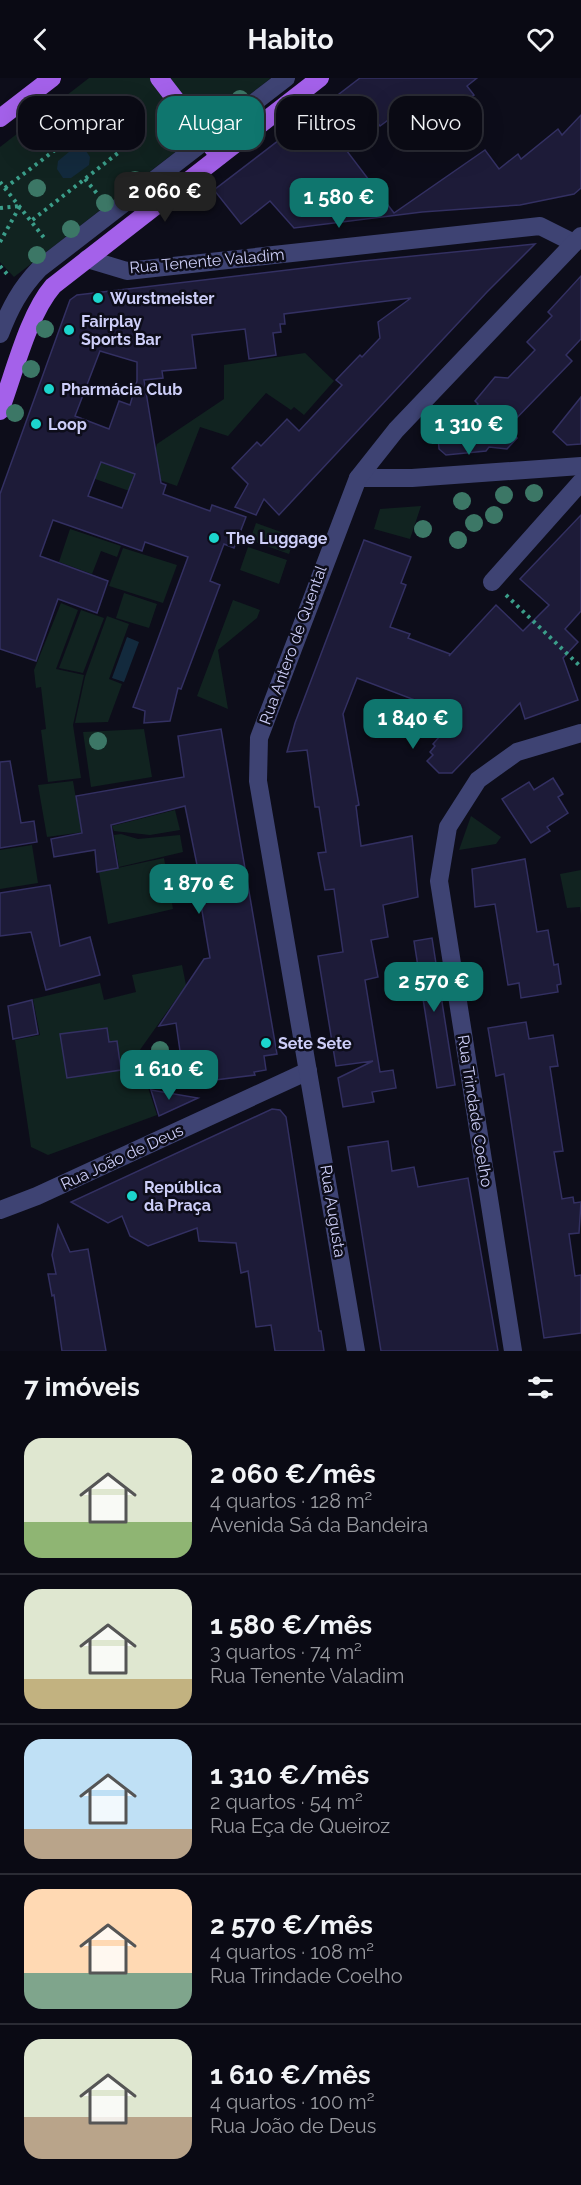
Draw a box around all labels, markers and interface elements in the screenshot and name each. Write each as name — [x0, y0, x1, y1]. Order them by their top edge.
icon: back — [24, 23, 57, 56]
icon: heart — [524, 23, 557, 56]
text: Habito — [248, 24, 334, 55]
chip: Comprar — [18, 96, 145, 150]
chip: Alugar — [157, 96, 264, 150]
chip: Filtros — [276, 96, 377, 150]
chip: Novo — [389, 96, 482, 150]
pin: 2 060 € — [110, 172, 220, 223]
pin: 1 580 € — [284, 178, 394, 229]
text: 2 060 € — [128, 179, 202, 203]
text: 1 580 € — [304, 185, 374, 209]
street label: Rua Tenente Valadim — [129, 245, 285, 277]
place label: Wurstmeister — [110, 289, 215, 308]
marker: Wurstmeister — [91, 291, 105, 305]
place label: Fairplay Sports Bar — [81, 312, 161, 349]
marker: Fairplay Sports Bar — [62, 323, 76, 337]
place label: Pharmácia Club — [61, 380, 182, 399]
marker: Pharmácia Club — [42, 382, 56, 396]
pin: 1 310 € — [414, 405, 524, 456]
text: 1 310 € — [435, 412, 503, 436]
place label: Loop — [48, 415, 87, 434]
marker: Loop — [29, 417, 43, 431]
place label: The Luggage — [226, 529, 328, 548]
marker: The Luggage — [207, 531, 221, 545]
street label: Rua Antero de Quental — [255, 562, 331, 727]
pin: 1 840 € — [358, 699, 468, 750]
text: 1 840 € — [377, 706, 449, 730]
pin: 1 870 € — [144, 864, 254, 915]
text: 1 870 € — [163, 871, 235, 895]
pin: 2 570 € — [379, 962, 489, 1013]
text: 2 570 € — [398, 969, 470, 993]
street label: Rua Trindade Coelho — [454, 1033, 496, 1189]
place label: Sete Sete — [278, 1034, 352, 1053]
marker: Sete Sete — [259, 1036, 273, 1050]
pin: 1 610 € — [114, 1050, 224, 1101]
text: 1 610 € — [134, 1057, 204, 1081]
street label: Rua João de Deus — [58, 1120, 187, 1194]
street label: Rua Augusta — [316, 1163, 350, 1259]
place label: República da Praça — [144, 1178, 221, 1215]
marker: República da Praça — [125, 1189, 139, 1203]
icon: filters — [524, 1371, 557, 1404]
text: 7 imóveis — [24, 1372, 140, 1402]
text: 2 060 €/mês — [210, 1459, 376, 1489]
icon: home — [72, 1462, 144, 1534]
text: 4 quartos · 128 m² — [210, 1489, 372, 1513]
text: Avenida Sá da Bandeira — [210, 1513, 428, 1537]
text: 1 580 €/mês — [210, 1610, 372, 1640]
icon: home — [72, 1613, 144, 1685]
text: 3 quartos · 74 m² — [210, 1640, 362, 1664]
text: Rua Tenente Valadim — [210, 1664, 405, 1688]
text: 1 310 €/mês — [210, 1760, 369, 1790]
icon: home — [72, 1763, 144, 1835]
text: 2 quartos · 54 m² — [210, 1790, 363, 1814]
text: Rua Eça de Queiroz — [210, 1814, 390, 1838]
text: 2 570 €/mês — [210, 1910, 373, 1940]
icon: home — [72, 1913, 144, 1985]
text: 4 quartos · 108 m² — [210, 1940, 374, 1964]
text: Rua Trindade Coelho — [210, 1964, 403, 1988]
text: 1 610 €/mês — [210, 2060, 371, 2090]
icon: home — [72, 2063, 144, 2135]
text: 4 quartos · 100 m² — [210, 2090, 375, 2114]
text: Rua João de Deus — [210, 2114, 376, 2138]

